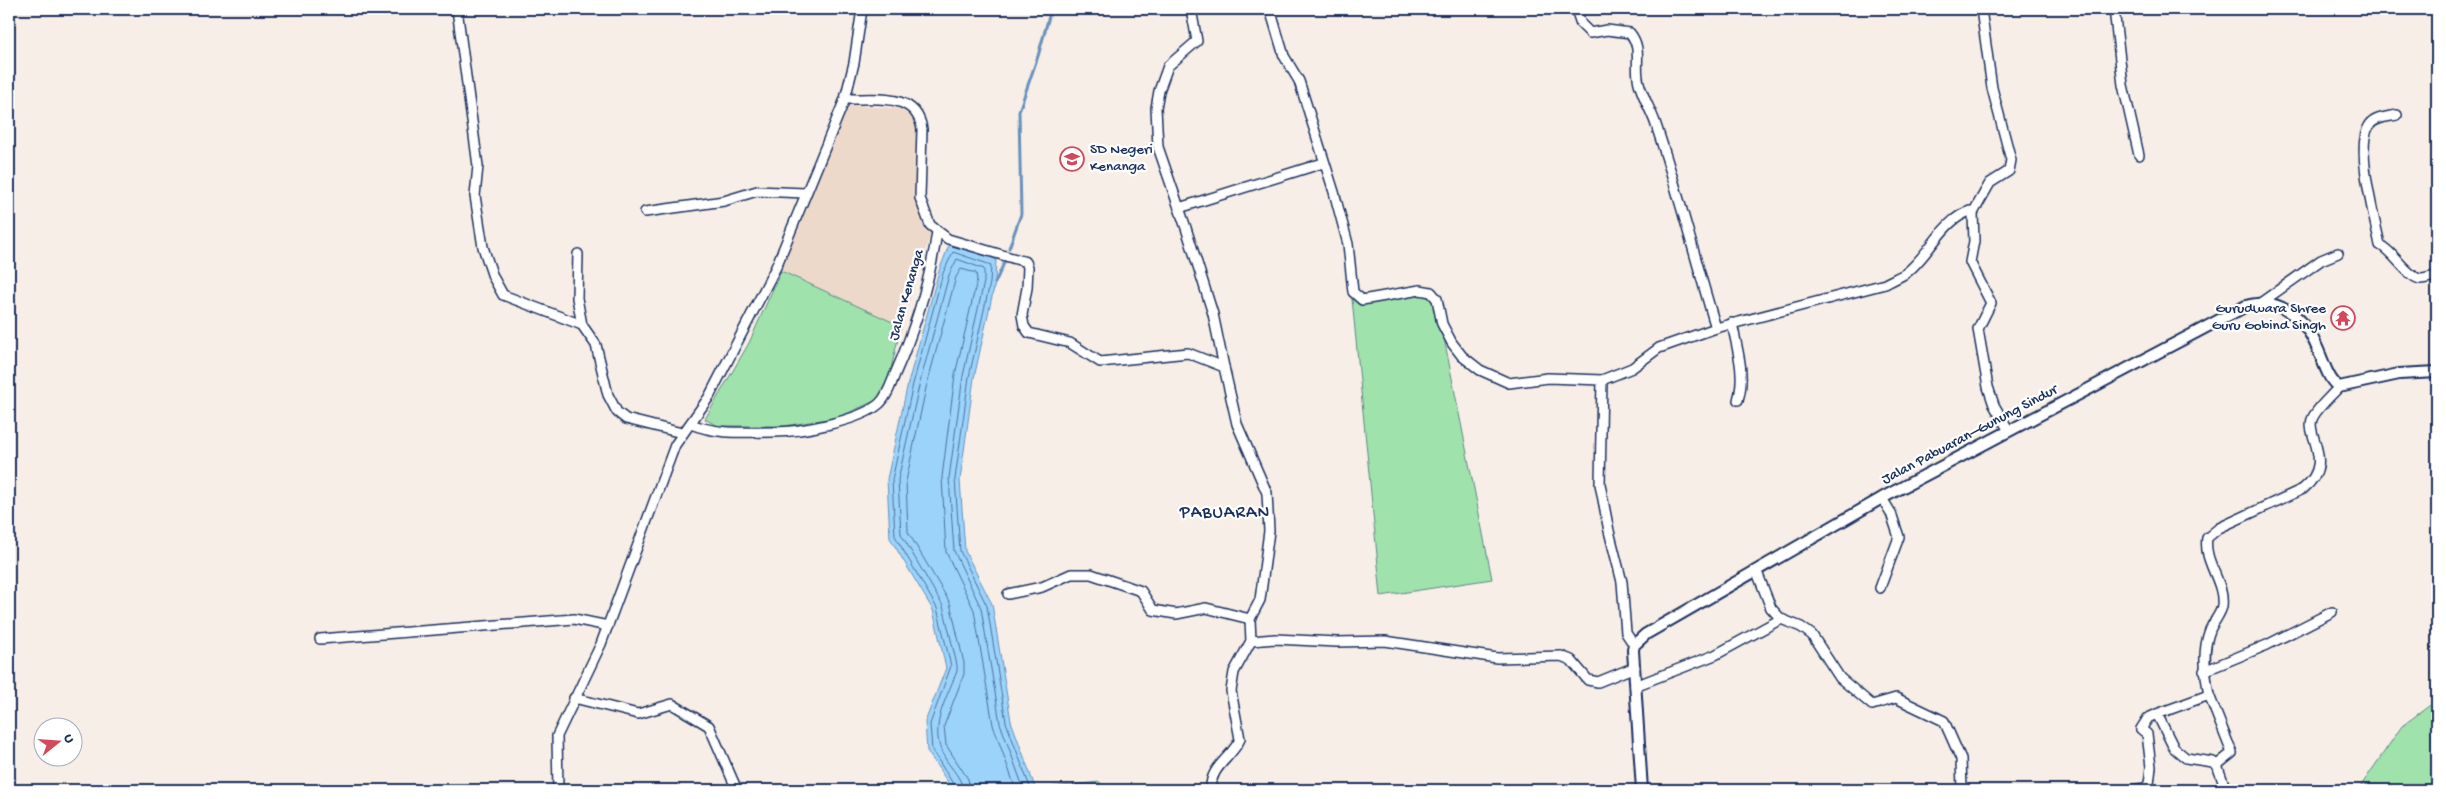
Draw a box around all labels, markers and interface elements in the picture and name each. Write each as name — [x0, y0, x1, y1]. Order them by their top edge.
place label: SD Negeri Kenanga — [1090, 141, 1153, 176]
school or university icon: SD Negeri Kenanga — [1059, 146, 1085, 172]
street label: Jalan Kenanga — [885, 247, 929, 343]
place label: Gurudwara Shree Guru Gobind Singh — [2212, 300, 2326, 335]
temple icon: Gurudwara Shree Guru Gobind Singh — [2330, 305, 2356, 331]
street label: Jalan Pabuaran–Gunung Sindur — [1879, 380, 2063, 489]
district label: PABUARAN — [1179, 503, 1270, 524]
north arrow — [32, 716, 82, 766]
text: U — [59, 733, 77, 745]

